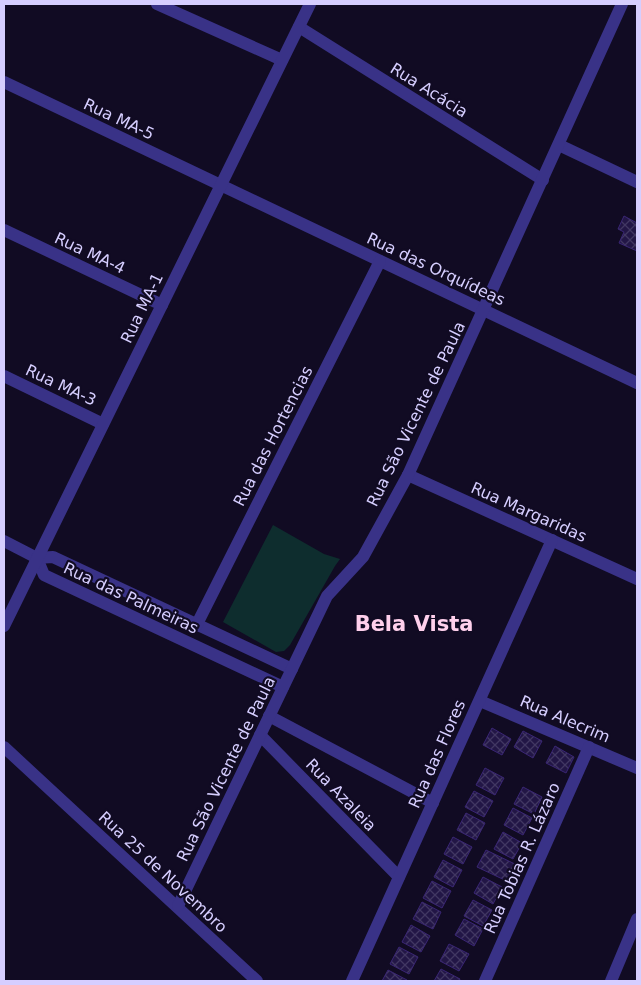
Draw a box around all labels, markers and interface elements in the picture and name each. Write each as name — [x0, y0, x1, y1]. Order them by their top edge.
street label: Rua Acácia — [387, 59, 471, 121]
street label: Rua MA-5 — [81, 94, 157, 144]
street label: Rua MA-4 — [52, 228, 128, 278]
street label: Rua das Orquídeas — [364, 229, 508, 309]
street label: Rua MA-1 — [117, 270, 167, 346]
street label: Rua São Vicente de Paula — [363, 318, 469, 510]
street label: Rua MA-3 — [23, 360, 99, 410]
street label: Rua das Hortencias — [229, 363, 317, 509]
street label: Rua Margaridas — [468, 478, 590, 546]
street label: Rua das Palmeiras — [61, 558, 201, 638]
district label: Bela Vista — [355, 612, 473, 636]
street label: Rua São Vicente de Paula — [173, 673, 279, 865]
street label: Rua Alecrim — [517, 691, 613, 747]
street label: Rua das Flores — [405, 697, 469, 811]
street label: Rua Azaleia — [302, 755, 380, 835]
street label: Rua Tobias R. Lázaro — [480, 779, 564, 937]
street label: Rua 25 de Novembro — [95, 807, 231, 937]

